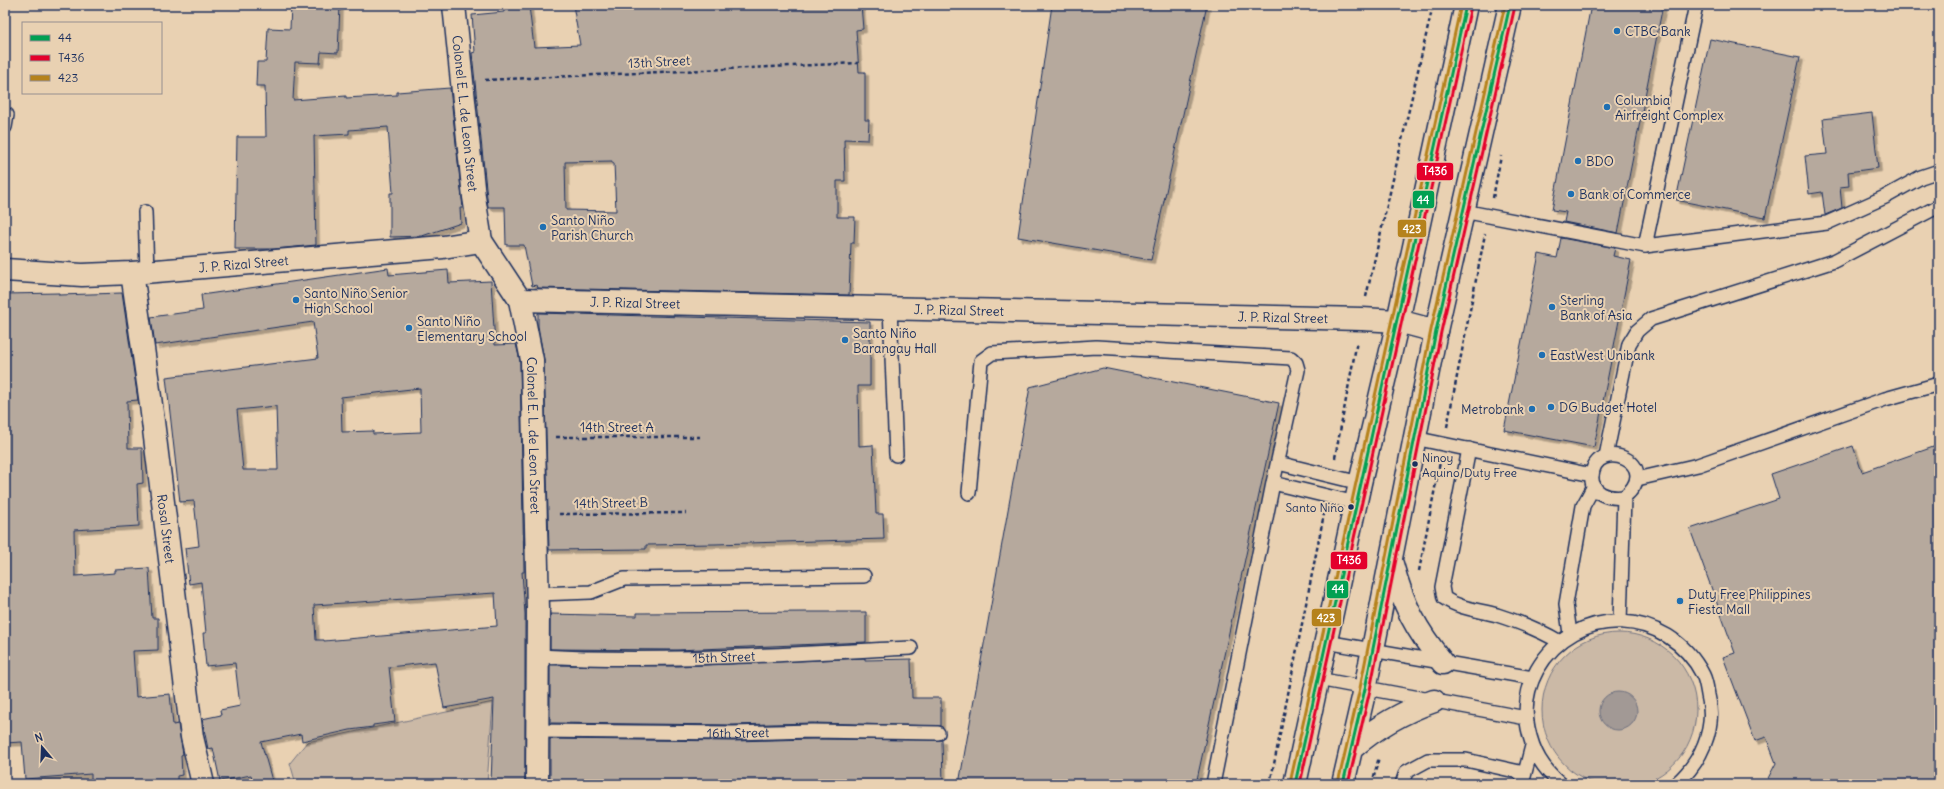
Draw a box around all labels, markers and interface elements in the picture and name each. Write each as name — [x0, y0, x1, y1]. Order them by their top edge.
legend — [22, 22, 162, 94]
place label: CTBC Bank — [1625, 23, 1691, 40]
marker: CTBC Bank — [1612, 26, 1622, 36]
text: 44 — [58, 30, 72, 45]
street label: Colonel E. L. de Leon Street — [449, 34, 482, 193]
text: T436 — [58, 50, 85, 65]
street label: 13th Street — [627, 52, 691, 72]
text: 423 — [58, 70, 79, 85]
place label: Columbia Airfreight Complex — [1615, 92, 1724, 124]
marker: Columbia Airfreight Complex — [1602, 102, 1612, 112]
place label: BDO — [1586, 153, 1614, 170]
marker: BDO — [1573, 156, 1583, 166]
line badge: T436 — [1416, 162, 1454, 181]
text: T436 — [1423, 164, 1447, 178]
place label: Bank of Commerce — [1579, 186, 1691, 203]
marker: Bank of Commerce — [1566, 189, 1576, 199]
line badge: 44 — [1412, 190, 1435, 209]
text: 44 — [1417, 193, 1430, 207]
place label: Santo Niño Parish Church — [551, 212, 634, 244]
line badge: 423 — [1397, 219, 1427, 238]
marker: Santo Niño Parish Church — [538, 222, 548, 232]
text: 423 — [1403, 222, 1421, 236]
street label: J. P. Rizal Street — [198, 251, 290, 276]
place label: Santo Niño Senior High School — [304, 285, 409, 317]
place label: Sterling Bank of Asia — [1560, 292, 1632, 324]
street label: J. P. Rizal Street — [590, 293, 681, 312]
marker: Santo Niño Senior High School — [291, 295, 301, 305]
street label: J. P. Rizal Street — [913, 300, 1005, 319]
marker: Sterling Bank of Asia — [1547, 302, 1557, 312]
street label: J. P. Rizal Street — [1237, 308, 1329, 327]
place label: Santo Niño Elementary School — [417, 313, 527, 345]
marker: Santo Niño Elementary School — [404, 323, 414, 333]
place label: Santo Niño Barangay Hall — [853, 325, 937, 357]
marker: Santo Niño Barangay Hall — [840, 335, 850, 345]
place label: EastWest Unibank — [1550, 347, 1655, 364]
marker: EastWest Unibank — [1537, 350, 1547, 360]
street label: Colonel E. L. de Leon Street — [523, 357, 544, 515]
place label: DG Budget Hotel — [1559, 399, 1657, 416]
place label: Metrobank — [1461, 401, 1524, 418]
marker: DG Budget Hotel — [1546, 402, 1556, 412]
marker: Metrobank — [1527, 404, 1537, 414]
street label: 14th Street A — [580, 419, 654, 436]
place label: Ninoy Aquino/Duty Free — [1422, 450, 1517, 480]
marker: Ninoy Aquino/Duty Free — [1410, 459, 1420, 469]
street label: Rosal Street — [154, 493, 179, 565]
street label: 14th Street B — [574, 494, 648, 512]
place label: Santo Niño — [1285, 500, 1344, 515]
marker: Santo Niño — [1346, 502, 1356, 512]
line badge: T436 — [1330, 551, 1368, 570]
text: T436 — [1337, 553, 1361, 567]
line badge: 44 — [1326, 580, 1349, 599]
text: 44 — [1332, 582, 1345, 596]
place label: Duty Free Philippines Fiesta Mall — [1688, 586, 1811, 618]
marker: Duty Free Philippines Fiesta Mall — [1675, 596, 1685, 606]
line badge: 423 — [1311, 608, 1342, 627]
text: 423 — [1317, 611, 1335, 625]
street label: 15th Street — [693, 647, 756, 666]
street label: 16th Street — [707, 724, 770, 742]
north arrow — [22, 727, 62, 767]
text: N — [33, 730, 45, 745]

